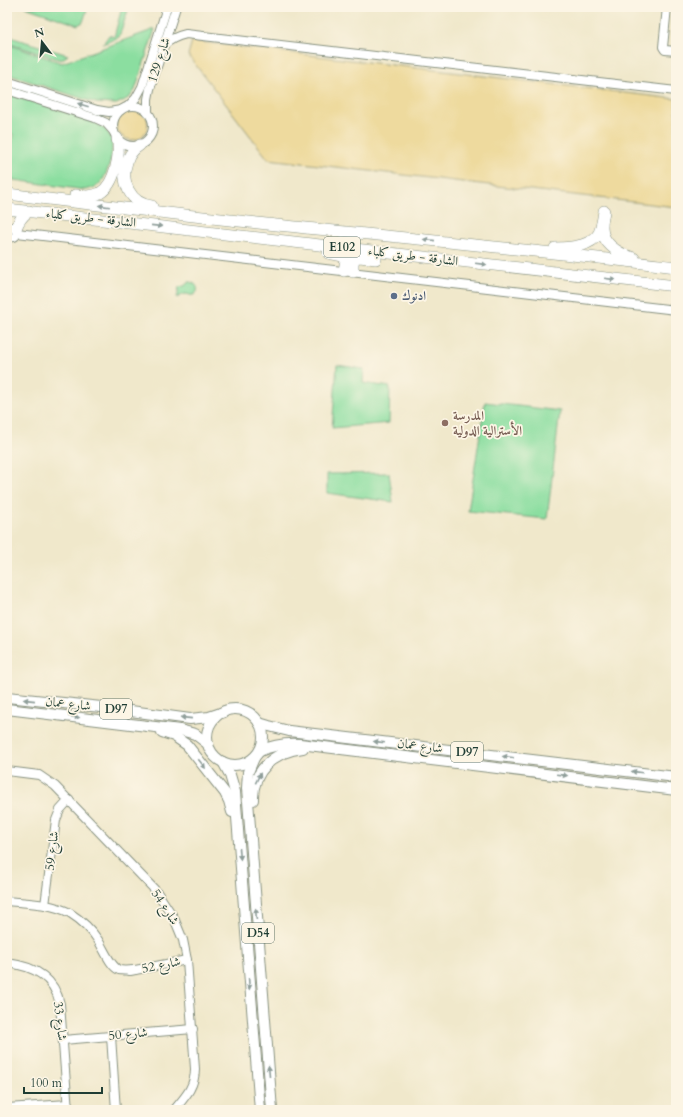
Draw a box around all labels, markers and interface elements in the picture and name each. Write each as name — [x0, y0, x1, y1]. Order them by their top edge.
north arrow — [22, 22, 62, 62]
text: N — [33, 24, 46, 41]
street label: شارع 129 — [143, 35, 177, 85]
one-way arrow — [76, 102, 88, 108]
one-way arrow — [98, 203, 110, 209]
street label: الشارقة - طريق كلباء — [45, 204, 137, 232]
one-way arrow — [151, 223, 163, 229]
road number: E102 — [324, 237, 360, 257]
one-way arrow — [422, 237, 435, 243]
street label: الشارقة - طريق كلباء — [367, 242, 459, 270]
one-way arrow — [475, 260, 487, 267]
one-way arrow — [604, 275, 616, 282]
place label: ادنوك — [402, 287, 426, 305]
marker: ادنوك — [389, 291, 399, 301]
place label: المدرسة الأسترالية الدولية — [453, 407, 522, 440]
marker: المدرسة الأسترالية الدولية — [440, 418, 450, 428]
street label: شارع عمان — [44, 693, 92, 717]
one-way arrow — [23, 696, 35, 703]
road number: D97 — [100, 699, 132, 719]
one-way arrow — [67, 714, 80, 720]
one-way arrow — [180, 715, 192, 721]
street label: شارع عمان — [396, 734, 444, 760]
one-way arrow — [373, 738, 385, 745]
road number: D97 — [451, 742, 483, 762]
one-way arrow — [502, 754, 514, 760]
one-way arrow — [198, 758, 207, 769]
one-way arrow — [631, 769, 643, 775]
one-way arrow — [255, 772, 261, 783]
one-way arrow — [556, 772, 568, 778]
street label: شارع 59 — [41, 830, 65, 872]
one-way arrow — [236, 848, 243, 861]
street label: شارع 54 — [145, 886, 183, 930]
one-way arrow — [253, 908, 260, 920]
road number: D54 — [242, 923, 274, 943]
street label: شارع 52 — [140, 952, 182, 980]
one-way arrow — [246, 978, 253, 990]
street label: شارع 33 — [47, 1000, 71, 1042]
street label: شارع 50 — [108, 1023, 149, 1047]
one-way arrow — [265, 1065, 272, 1077]
scale bar — [24, 1069, 102, 1095]
text: 100 m — [30, 1075, 63, 1091]

